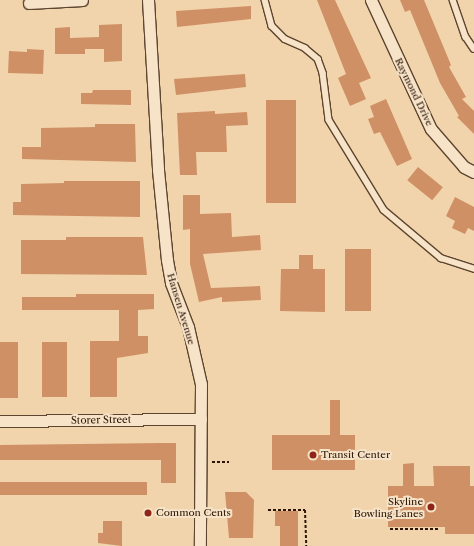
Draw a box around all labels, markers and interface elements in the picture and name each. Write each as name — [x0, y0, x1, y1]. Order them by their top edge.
street label: Raymond Drive — [392, 56, 436, 128]
street label: Hansen Avenue — [164, 272, 198, 346]
street label: Storer Street — [71, 413, 131, 427]
place label: Transit Center — [321, 449, 390, 461]
marker: Transit Center — [308, 450, 318, 460]
place label: Skyline Bowling Lanes — [354, 495, 423, 518]
marker: Skyline Bowling Lanes — [426, 502, 436, 512]
place label: Common Cents — [156, 507, 231, 519]
marker: Common Cents — [143, 508, 153, 518]

